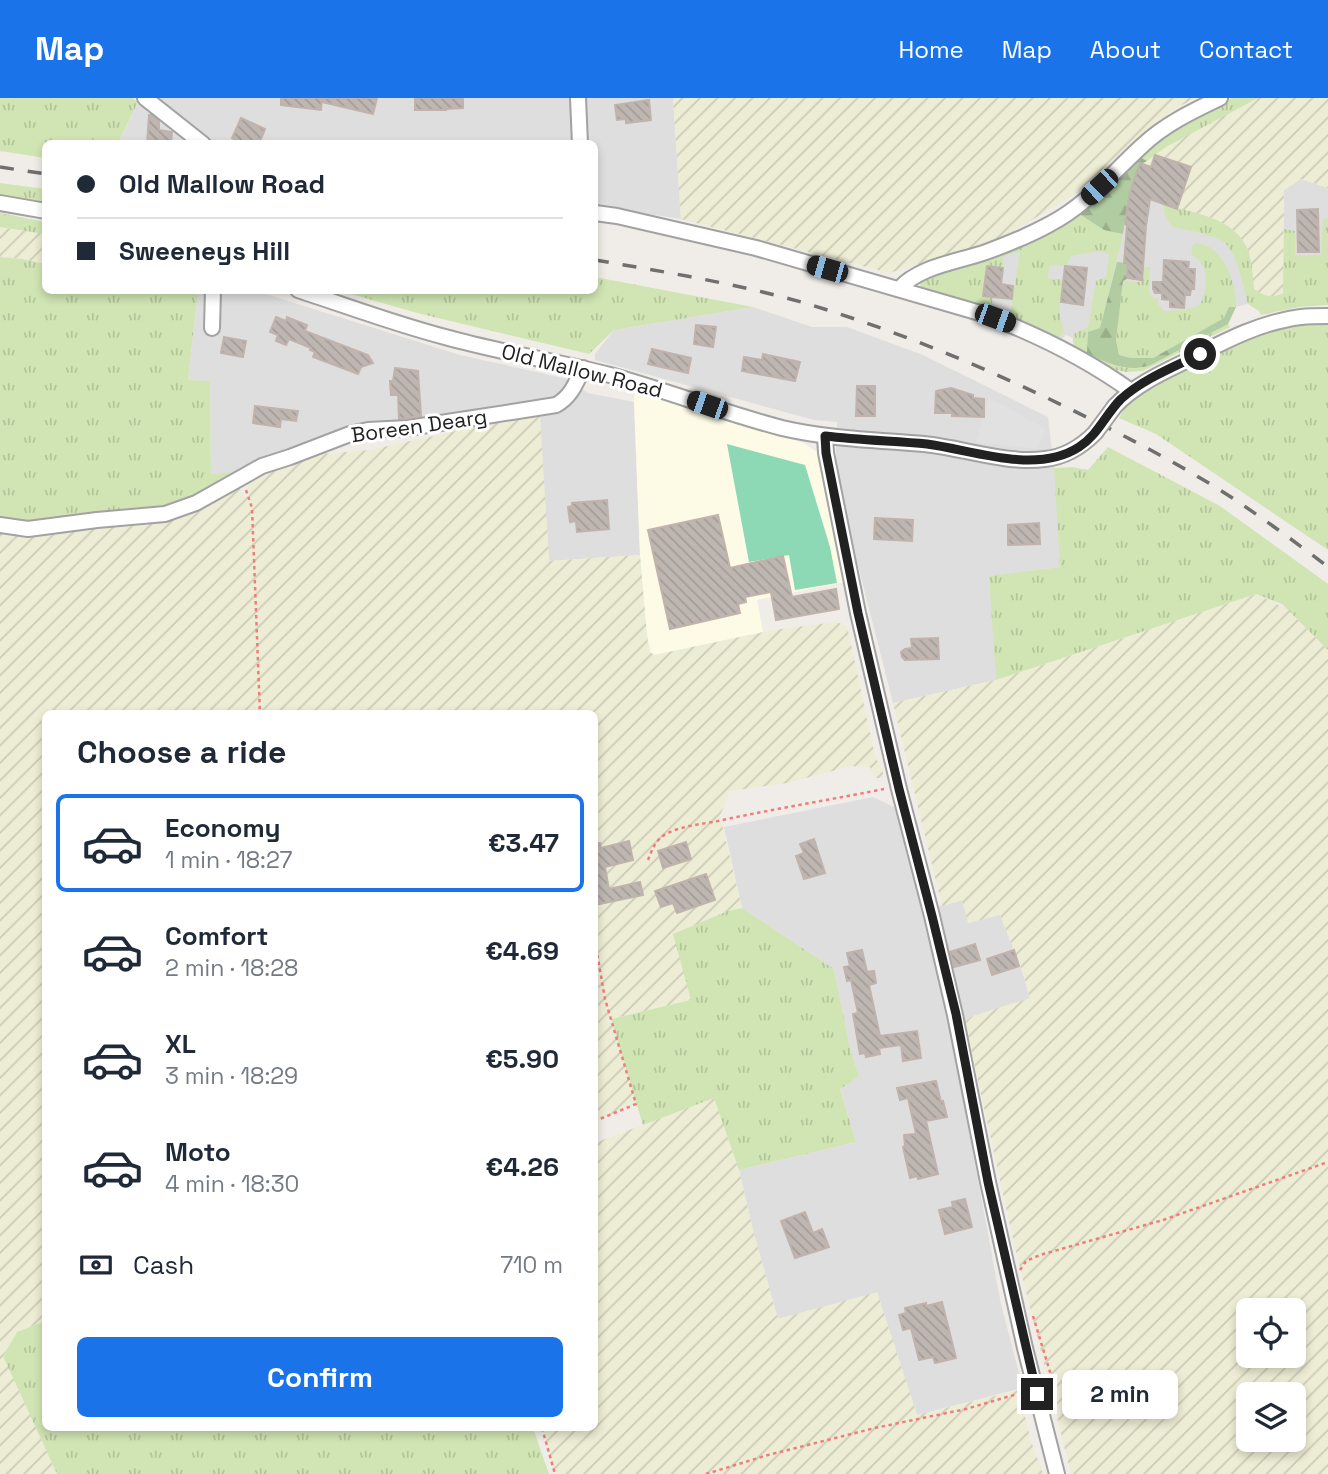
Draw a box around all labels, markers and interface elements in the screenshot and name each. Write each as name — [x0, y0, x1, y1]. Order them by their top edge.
text: Map — [35, 28, 104, 70]
text: Home — [898, 34, 964, 65]
text: Map — [1002, 34, 1052, 65]
text: About — [1090, 34, 1161, 65]
text: Contact — [1199, 34, 1293, 65]
car — [1077, 165, 1122, 209]
text: Old Mallow Road — [119, 167, 325, 201]
text: Sweeneys Hill — [119, 234, 290, 268]
car — [804, 253, 851, 285]
car — [972, 301, 1019, 335]
street label: Old Mallow Road — [499, 337, 666, 404]
route start — [1184, 338, 1216, 370]
car — [684, 388, 731, 422]
street label: Boreen Dearg — [349, 403, 489, 448]
text: Choose a ride — [77, 732, 287, 772]
text: Economy — [165, 811, 281, 845]
icon: car — [81, 812, 144, 875]
text: €3.47 — [488, 826, 559, 860]
text: 1 min · 18:27 — [165, 845, 293, 875]
text: Comfort — [165, 919, 268, 953]
icon: car — [81, 920, 144, 983]
text: €4.69 — [485, 934, 559, 968]
text: 2 min · 18:28 — [165, 953, 298, 983]
text: XL — [165, 1027, 196, 1061]
icon: car — [81, 1028, 144, 1091]
text: €5.90 — [485, 1042, 559, 1076]
text: 3 min · 18:29 — [165, 1061, 298, 1091]
text: Moto — [165, 1135, 231, 1169]
icon: car — [81, 1136, 144, 1199]
text: €4.26 — [486, 1150, 559, 1184]
text: 4 min · 18:30 — [165, 1169, 299, 1199]
icon: cash — [77, 1246, 115, 1284]
text: Cash — [133, 1248, 194, 1282]
text: 710 m — [500, 1250, 563, 1280]
map controls — [1236, 1298, 1306, 1452]
button: locate — [1236, 1298, 1306, 1368]
button: Confirm — [77, 1337, 563, 1417]
callout: 2 min — [1062, 1370, 1177, 1418]
route end — [1021, 1378, 1053, 1410]
text: 2 min — [1090, 1379, 1150, 1409]
button: layers — [1236, 1382, 1306, 1452]

